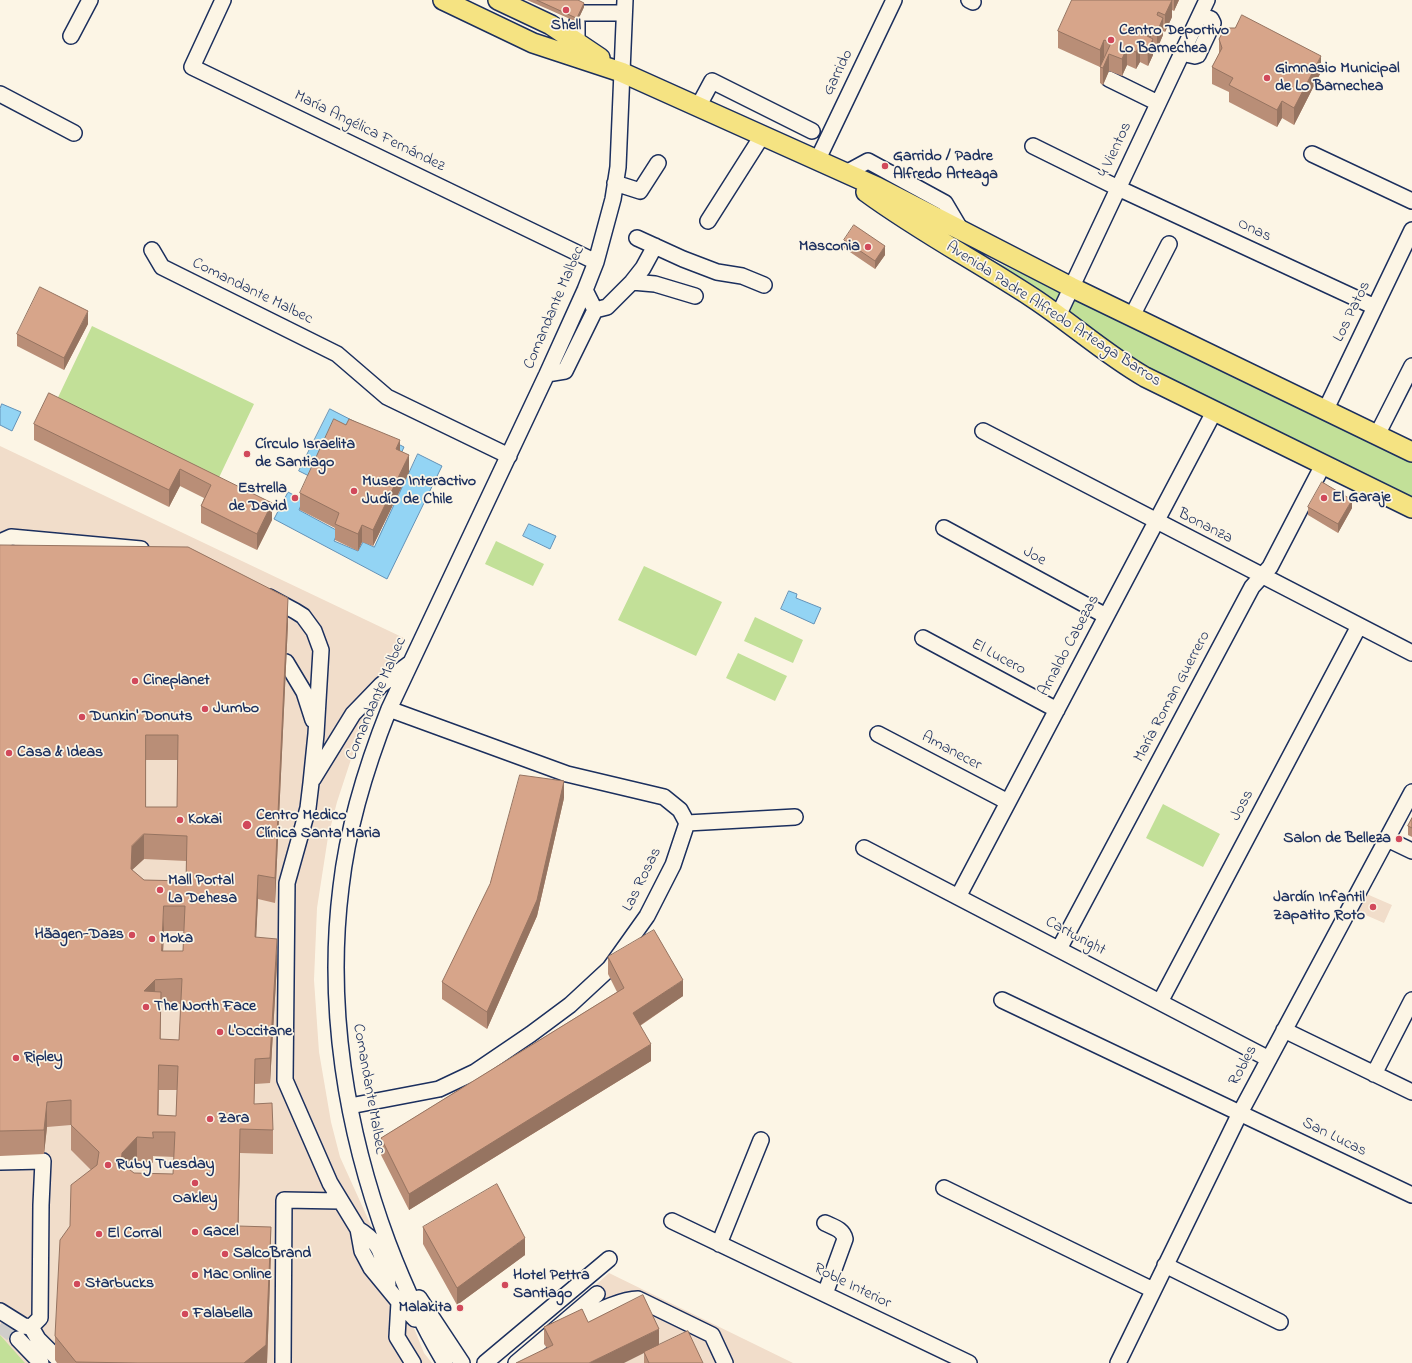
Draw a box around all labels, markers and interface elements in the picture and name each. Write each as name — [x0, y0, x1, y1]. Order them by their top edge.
marker: Shell — [561, 5, 571, 15]
place label: Shell — [551, 16, 581, 36]
place label: Centro Deportivo Lo Barnechea — [1119, 21, 1229, 59]
marker: Centro Deportivo Lo Barnechea — [1106, 35, 1116, 45]
street label: Garrido — [820, 47, 858, 99]
place label: Gimnasio Municipal de Lo Barnechea — [1275, 59, 1400, 97]
marker: Gimnasio Municipal de Lo Barnechea — [1262, 73, 1272, 83]
street label: María Angélica Fernández — [290, 87, 448, 177]
street label: 4 Vientos — [1095, 119, 1137, 181]
place label: Garrido / Padre Alfredo Arteaga — [893, 147, 998, 185]
marker: Garrido / Padre Alfredo Arteaga — [880, 161, 890, 171]
street label: Onas — [1234, 215, 1274, 247]
place label: Masconia — [799, 237, 860, 257]
street label: Avenida Padre Alfredo Arteaga Barros — [942, 238, 1164, 392]
marker: Masconia — [863, 242, 873, 252]
street label: Comandante Malbec — [520, 244, 590, 372]
street label: Comandante Malbec — [189, 254, 315, 330]
street label: Los Patos — [1330, 279, 1376, 345]
place label: Círculo Israelita de Santiago — [255, 435, 355, 473]
marker: Círculo Israelita de Santiago — [242, 449, 252, 459]
place label: Museo Interactivo Judío de Chile — [362, 472, 476, 510]
place label: Estrella de David — [228, 479, 287, 517]
marker: Museo Interactivo Judío de Chile — [349, 486, 359, 496]
place label: El Garaje — [1332, 488, 1391, 508]
marker: Estrella de David — [290, 493, 300, 503]
marker: El Garaje — [1319, 493, 1329, 503]
street label: Bonanza — [1174, 505, 1236, 549]
street label: Joe — [1019, 543, 1049, 571]
street label: Arnaldo Cabezas — [1035, 592, 1105, 700]
street label: María Roman Guerrero — [1130, 628, 1216, 766]
street label: Comandante Malbec — [342, 635, 412, 763]
street label: El Lucero — [967, 636, 1029, 680]
place label: Cineplanet — [143, 671, 210, 691]
marker: Cineplanet — [130, 676, 140, 686]
place label: Jumbo — [213, 699, 259, 719]
marker: Jumbo — [200, 704, 210, 714]
place label: Dunkin' Donuts — [90, 707, 193, 727]
marker: Dunkin' Donuts — [77, 712, 87, 722]
street label: Amanecer — [918, 728, 984, 776]
place label: Casa & Ideas — [17, 743, 103, 763]
marker: Casa & Ideas — [4, 748, 14, 758]
street label: Joss — [1227, 787, 1259, 825]
place label: Centro Medico Clínica Santa Maria — [256, 806, 381, 844]
place label: Kokai — [188, 810, 222, 830]
marker: Kokai — [175, 815, 185, 825]
marker: Centro Medico Clínica Santa Maria — [241, 819, 253, 831]
place label: Salon de Belleza — [1283, 829, 1391, 849]
marker: Salon de Belleza — [1394, 834, 1404, 844]
street label: Las Rosas — [619, 845, 667, 915]
place label: Mall Portal La Dehesa — [168, 871, 237, 909]
marker: Mall Portal La Dehesa — [155, 885, 165, 895]
place label: Jardín Infantil Zapatito Roto — [1273, 888, 1365, 926]
marker: Jardín Infantil Zapatito Roto — [1368, 902, 1378, 912]
street label: Cartwright — [1042, 913, 1108, 961]
place label: Häagen-Dazs — [34, 925, 124, 945]
place label: Moka — [160, 929, 193, 949]
marker: Häagen-Dazs — [127, 930, 137, 940]
marker: Moka — [147, 934, 157, 944]
place label: The North Face — [154, 997, 256, 1017]
marker: The North Face — [141, 1002, 151, 1012]
place label: L'Occitane — [228, 1022, 292, 1042]
street label: Comandante Malbec — [347, 1022, 389, 1156]
marker: L'Occitane — [215, 1027, 225, 1037]
street label: Robles — [1226, 1043, 1262, 1089]
place label: Ripley — [24, 1048, 63, 1068]
marker: Ripley — [11, 1053, 21, 1063]
place label: Zara — [218, 1109, 249, 1129]
marker: Zara — [205, 1114, 215, 1124]
street label: San Lucas — [1298, 1114, 1370, 1162]
place label: Ruby Tuesday — [116, 1155, 214, 1175]
marker: Ruby Tuesday — [103, 1160, 113, 1170]
marker: Oakley — [190, 1178, 200, 1188]
place label: Oakley — [173, 1189, 217, 1209]
place label: Gacel — [203, 1222, 239, 1242]
place label: El Corral — [107, 1224, 162, 1244]
marker: Gacel — [190, 1227, 200, 1237]
marker: El Corral — [94, 1229, 104, 1239]
place label: SalcoBrand — [233, 1244, 311, 1264]
marker: SalcoBrand — [220, 1249, 230, 1259]
street label: Roble Interior — [810, 1260, 894, 1314]
place label: Mac Online — [203, 1265, 271, 1285]
place label: Hotel Pettra Santiago — [513, 1266, 590, 1304]
marker: Mac Online — [190, 1270, 200, 1280]
place label: Starbucks — [85, 1274, 154, 1294]
marker: Starbucks — [72, 1279, 82, 1289]
marker: Hotel Pettra Santiago — [500, 1280, 510, 1290]
place label: Malakita — [398, 1298, 452, 1318]
marker: Malakita — [455, 1303, 465, 1313]
place label: Falabella — [193, 1304, 253, 1324]
marker: Falabella — [180, 1309, 190, 1319]

